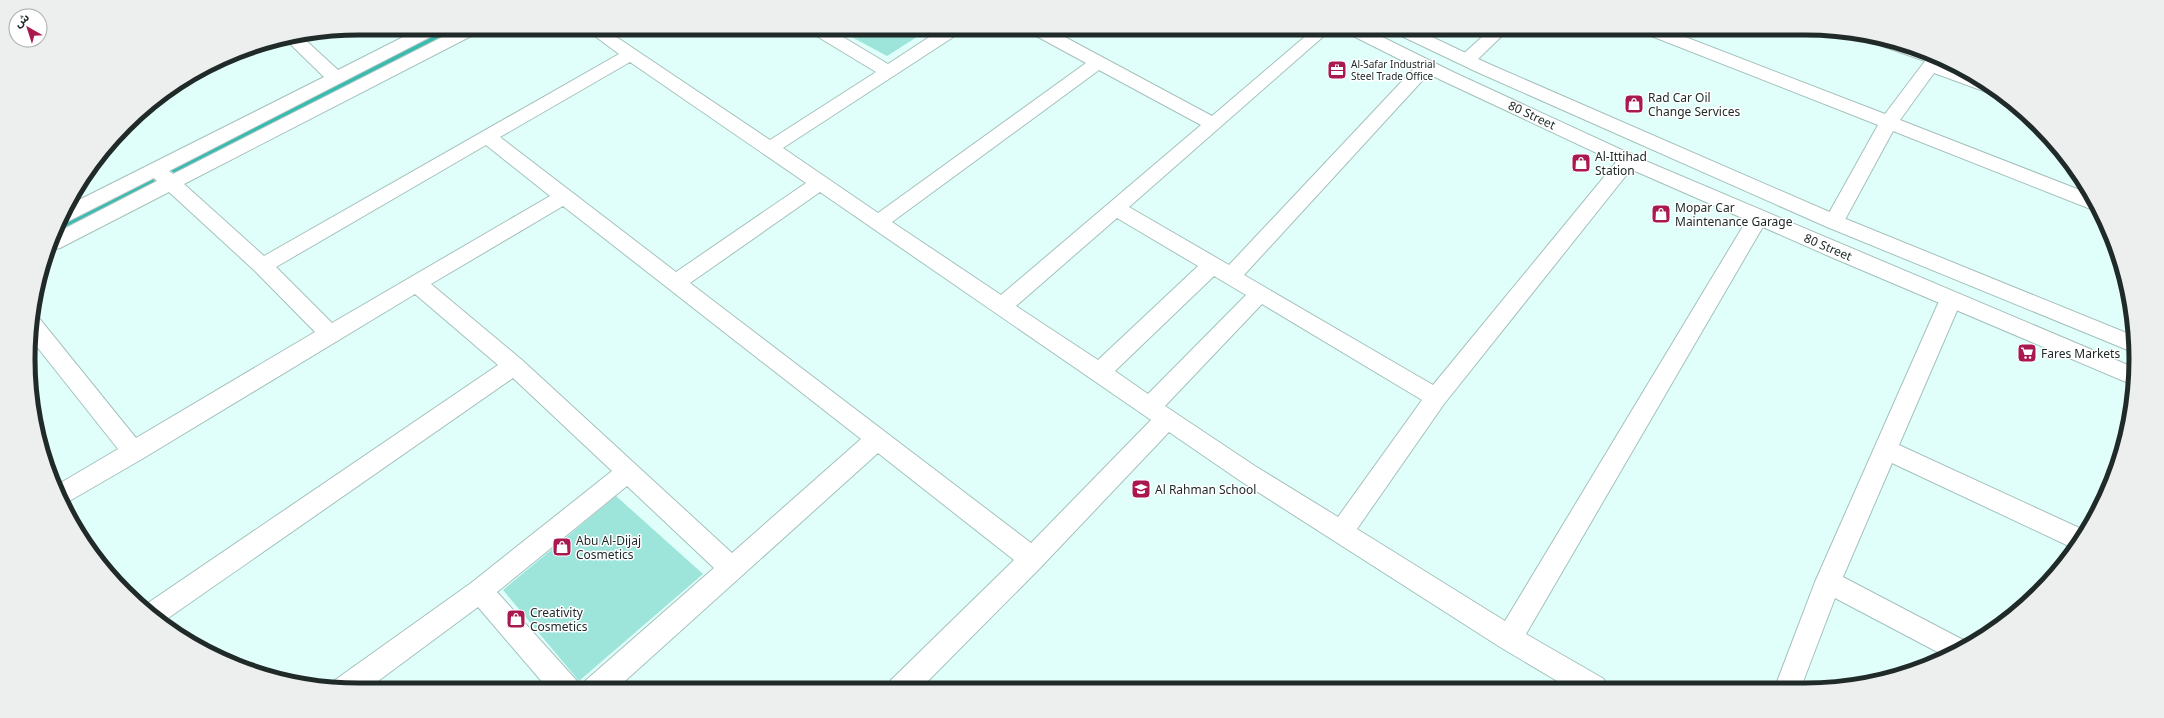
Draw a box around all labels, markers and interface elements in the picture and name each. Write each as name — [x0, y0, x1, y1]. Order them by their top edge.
north arrow — [8, 8, 48, 48]
text: ش — [11, 9, 32, 30]
place label: Al-Safar Industrial Steel Trade Office — [1351, 57, 1435, 83]
office icon: Al-Safar Industrial Steel Trade Office — [1326, 59, 1348, 81]
place label: Rad Car Oil Change Services — [1648, 89, 1740, 120]
shop icon: Rad Car Oil Change Services — [1623, 93, 1645, 115]
street label: 80 Street — [1506, 97, 1559, 134]
place label: Al-Ittihad Station — [1595, 148, 1647, 179]
shop icon: Al-Ittihad Station — [1570, 152, 1592, 174]
place label: Mopar Car Maintenance Garage — [1675, 199, 1793, 230]
shop icon: Mopar Car Maintenance Garage — [1650, 203, 1672, 225]
street label: 80 Street — [1802, 229, 1855, 265]
supermarket icon: Fares Markets — [2016, 342, 2038, 364]
place label: Fares Markets — [2041, 345, 2120, 362]
school or university icon: Al Rahman School — [1130, 478, 1152, 500]
place label: Al Rahman School — [1155, 481, 1256, 498]
place label: Abu Al-Dijaj Cosmetics — [576, 532, 641, 563]
shop icon: Abu Al-Dijaj Cosmetics — [551, 536, 573, 558]
place label: Creativity Cosmetics — [530, 604, 588, 635]
shop icon: Creativity Cosmetics — [505, 608, 527, 630]

